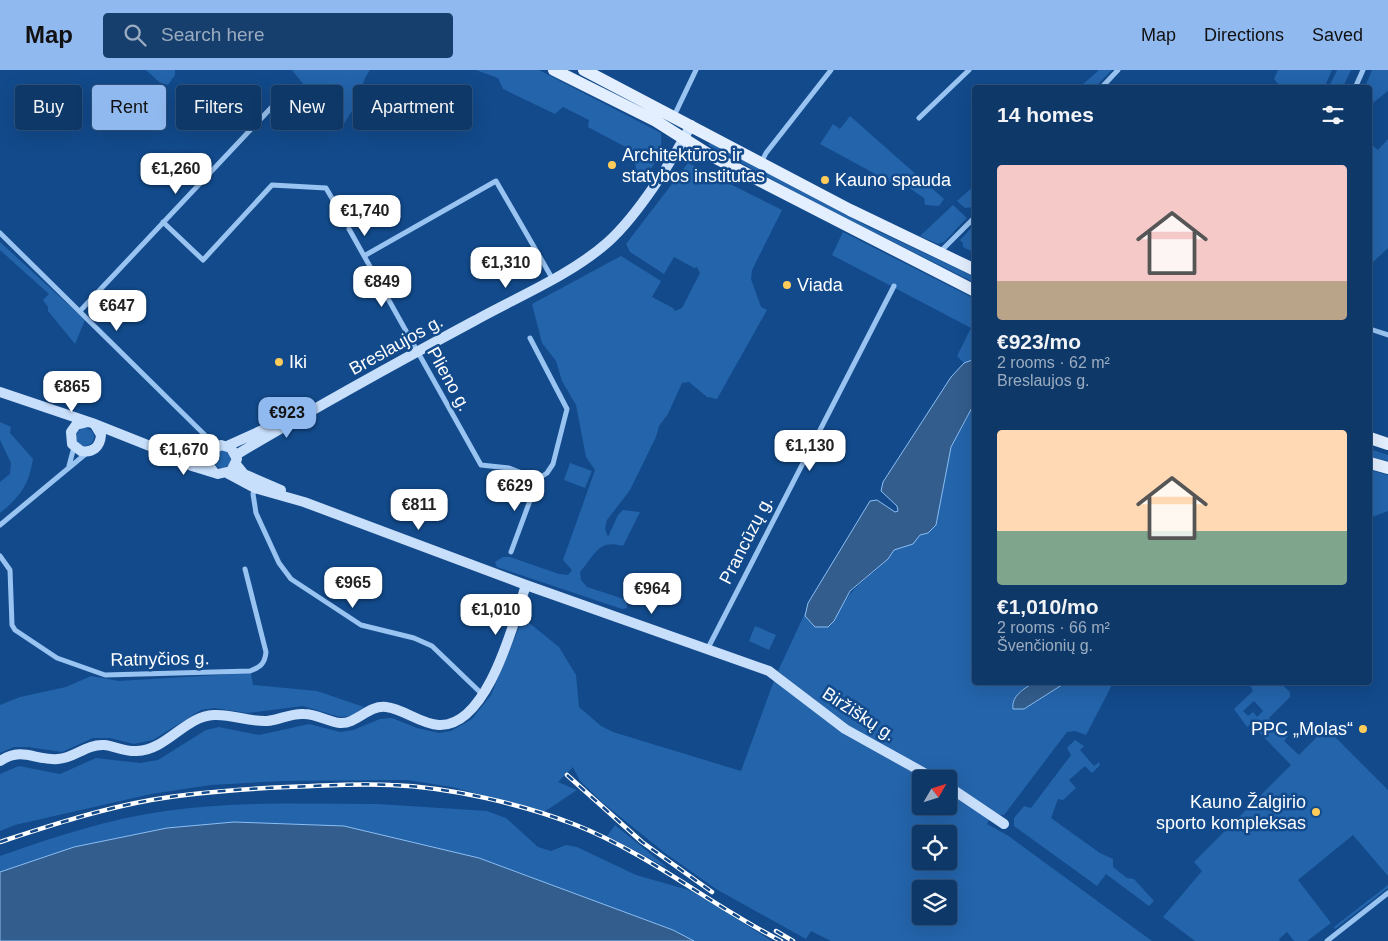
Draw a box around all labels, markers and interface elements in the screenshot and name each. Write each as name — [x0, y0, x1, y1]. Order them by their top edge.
search box — [103, 13, 453, 58]
text: Map — [25, 21, 73, 48]
icon: search — [121, 21, 149, 49]
text: Search here — [161, 24, 265, 45]
text: Map — [1141, 25, 1176, 45]
text: Directions — [1204, 25, 1284, 45]
text: Saved — [1312, 25, 1363, 45]
chip: Buy — [15, 85, 82, 130]
chip: Rent — [92, 85, 166, 130]
chip: Filters — [176, 85, 261, 130]
chip: New — [271, 85, 343, 130]
chip: Apartment — [353, 85, 472, 130]
icon: filters — [1319, 101, 1347, 129]
text: 14 homes — [997, 103, 1094, 126]
place label: Architektūros ir statybos institutas — [622, 145, 765, 186]
pin: €1,260 — [135, 152, 217, 195]
marker: Architektūros ir statybos institutas — [606, 159, 618, 171]
text: €1,260 — [152, 160, 200, 177]
place label: Kauno spauda — [835, 170, 952, 190]
marker: Kauno spauda — [819, 174, 831, 186]
pin: €1,740 — [324, 194, 406, 237]
icon: home — [1127, 198, 1217, 288]
text: €1,740 — [341, 202, 389, 219]
pin: €1,310 — [465, 246, 547, 289]
text: €1,310 — [482, 254, 530, 271]
pin: €849 — [352, 266, 412, 308]
text: €849 — [364, 273, 400, 290]
place label: Viada — [797, 275, 844, 295]
marker: Viada — [781, 279, 793, 291]
pin: €647 — [87, 290, 147, 332]
text: €647 — [99, 297, 135, 314]
street label: Breslaujos g. — [346, 311, 446, 379]
text: €923/mo — [997, 330, 1081, 353]
street label: Plieno g. — [423, 344, 475, 414]
place label: Iki — [289, 352, 307, 372]
text: 2 rooms · 62 m² — [997, 354, 1110, 371]
marker: Iki — [273, 356, 285, 368]
pin: €865 — [42, 370, 102, 413]
text: Breslaujos g. — [997, 372, 1090, 389]
text: €865 — [54, 378, 90, 395]
pin: €923 — [257, 396, 317, 439]
text: €923 — [269, 404, 305, 421]
pin: €1,130 — [769, 430, 851, 472]
pin: €1,670 — [143, 434, 225, 476]
text: €1,130 — [786, 437, 834, 454]
text: €1,670 — [160, 441, 208, 458]
icon: home — [1127, 463, 1217, 553]
pin: €629 — [485, 470, 545, 512]
text: €629 — [497, 477, 533, 494]
pin: €811 — [389, 488, 449, 531]
street label: Prancūzų g. — [715, 493, 777, 587]
text: €811 — [402, 496, 436, 513]
pin: €965 — [323, 566, 383, 609]
pin: €964 — [622, 572, 682, 615]
text: €965 — [335, 574, 371, 591]
text: €964 — [634, 580, 670, 597]
pin: €1,010 — [455, 594, 537, 636]
text: €1,010/mo — [997, 595, 1099, 618]
text: €1,010 — [472, 601, 520, 618]
text: 2 rooms · 66 m² — [997, 619, 1110, 636]
text: Švenčionių g. — [997, 637, 1093, 654]
street label: Ratnyčios g. — [110, 648, 210, 670]
street label: Biržiškų g. — [819, 683, 899, 745]
place label: PPC „Molas“ — [1251, 719, 1353, 739]
marker: PPC „Molas“ — [1357, 723, 1369, 735]
north arrow — [912, 770, 958, 815]
map controls — [912, 770, 957, 925]
place label: Kauno Žalgirio sporto kompleksas — [1156, 792, 1306, 833]
marker: Kauno Žalgirio sporto kompleksas — [1310, 806, 1322, 818]
button: locate — [912, 825, 957, 870]
button: layers — [912, 880, 957, 925]

